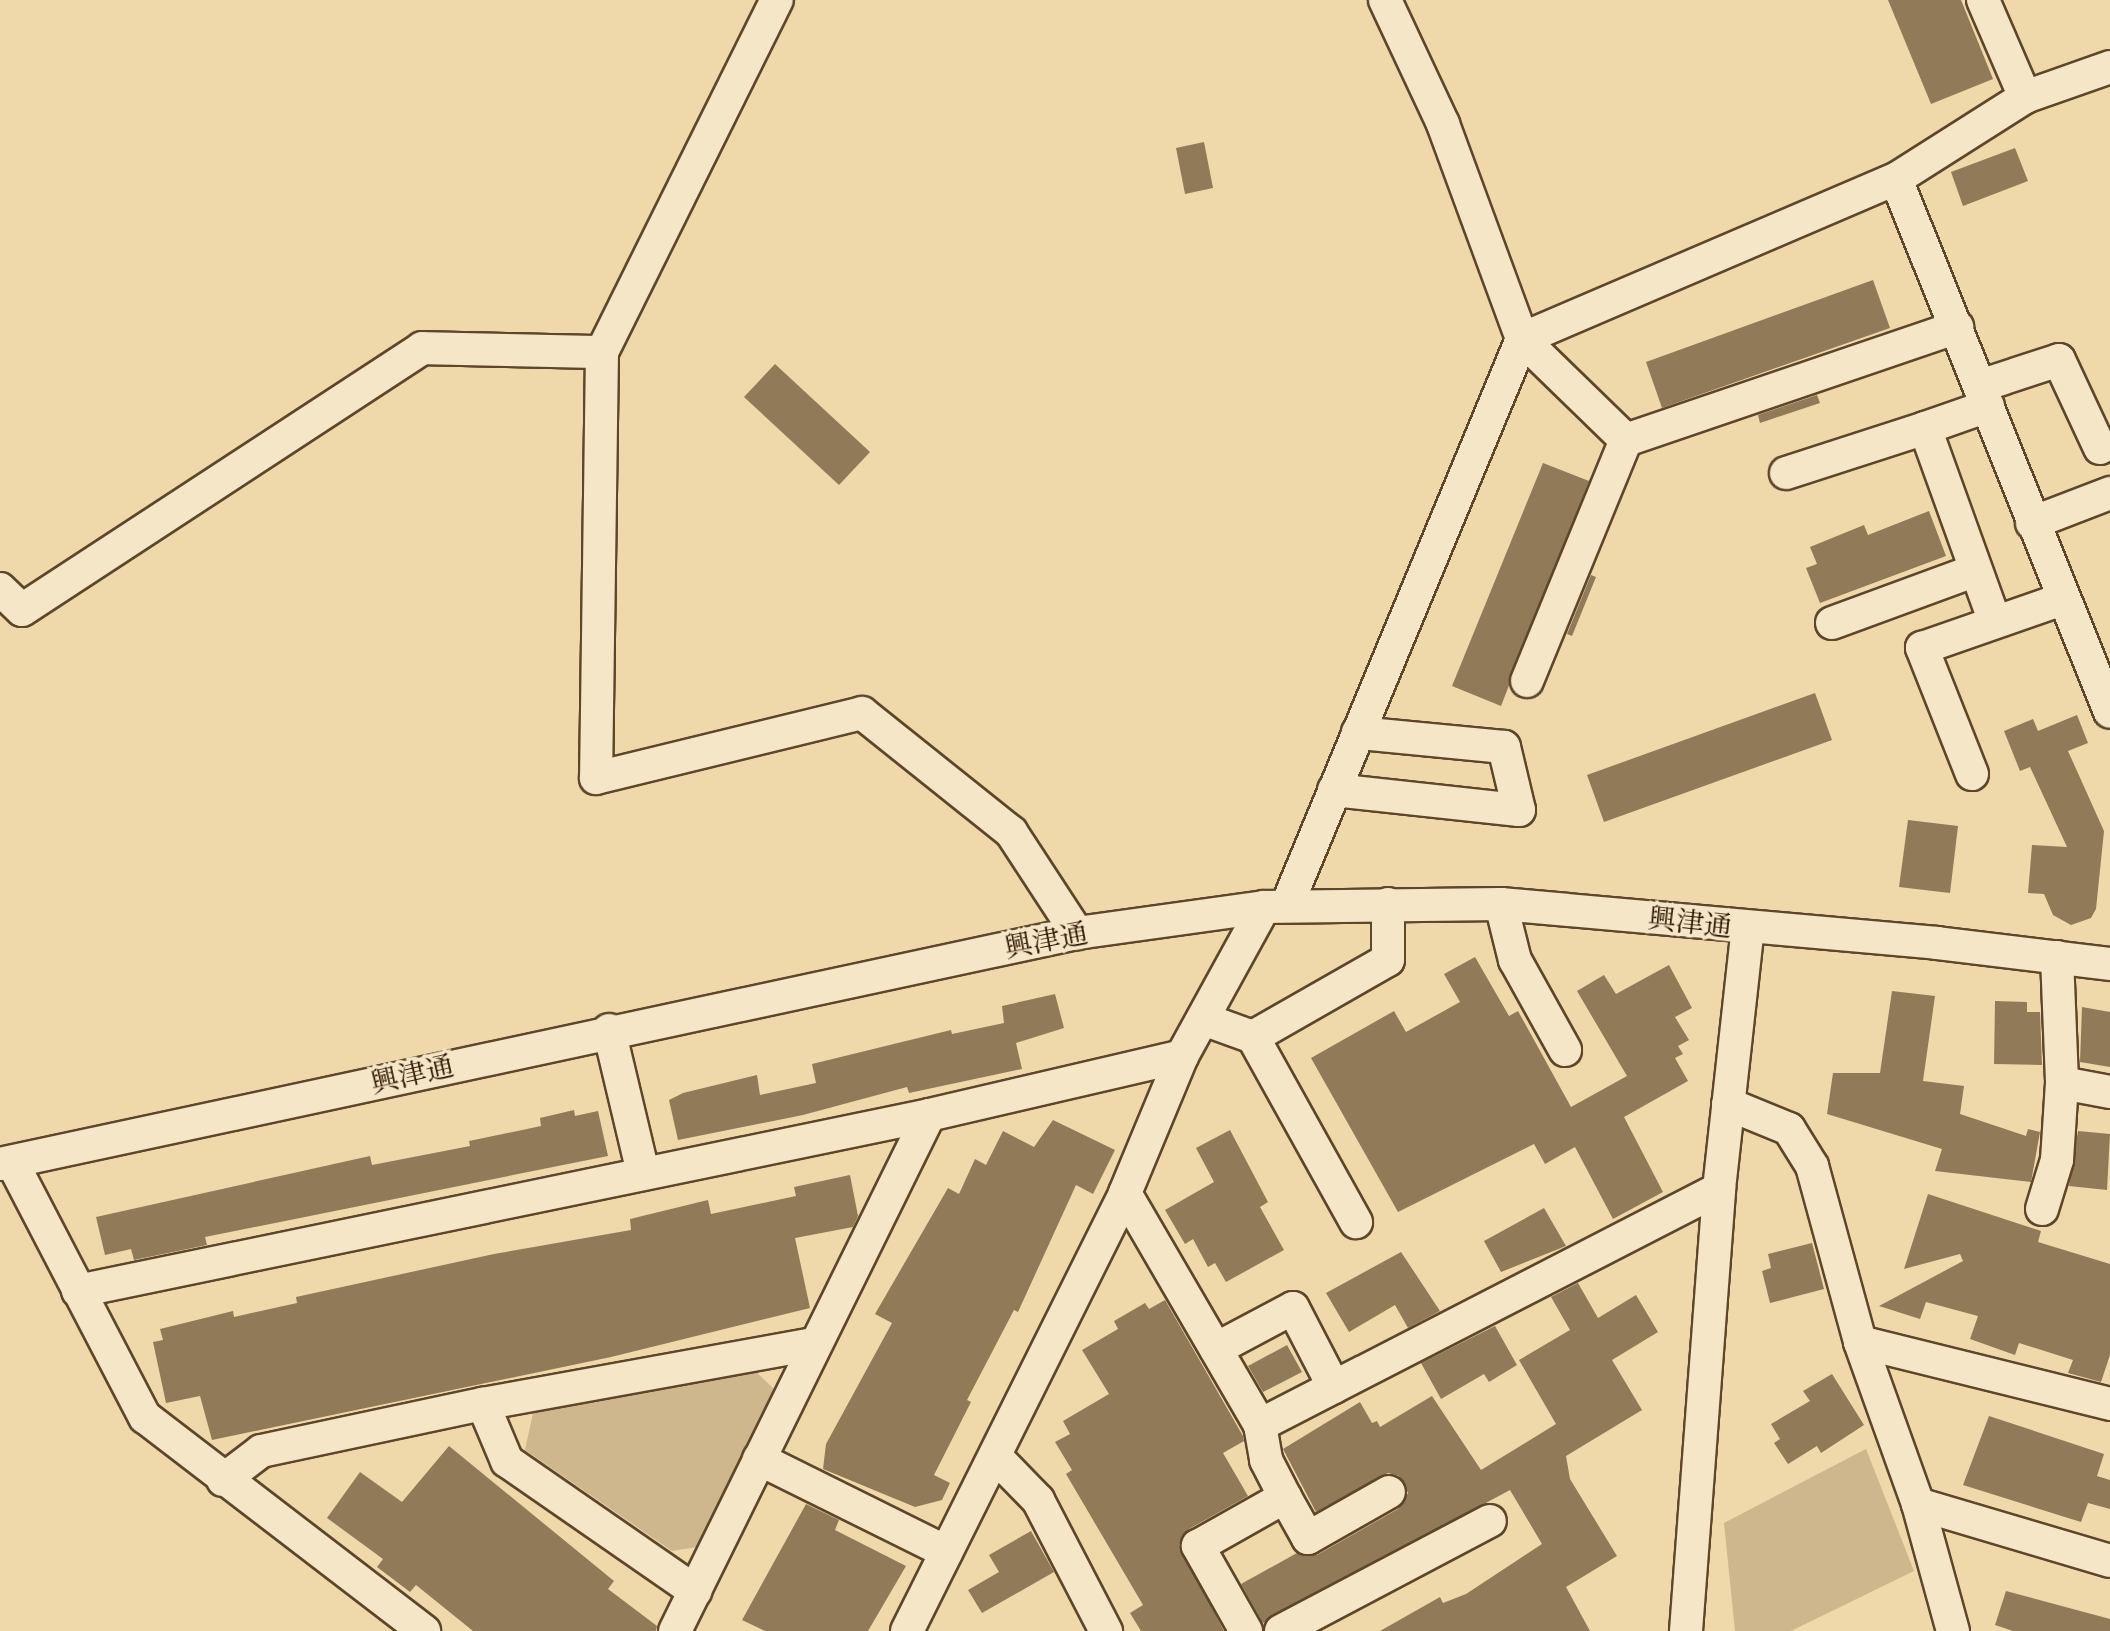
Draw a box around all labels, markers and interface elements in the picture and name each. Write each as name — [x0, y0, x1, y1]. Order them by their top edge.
street label: 興津通 — [1646, 901, 1734, 943]
street label: 興津通 — [1002, 915, 1090, 965]
street label: 興津通 — [367, 1048, 457, 1100]

